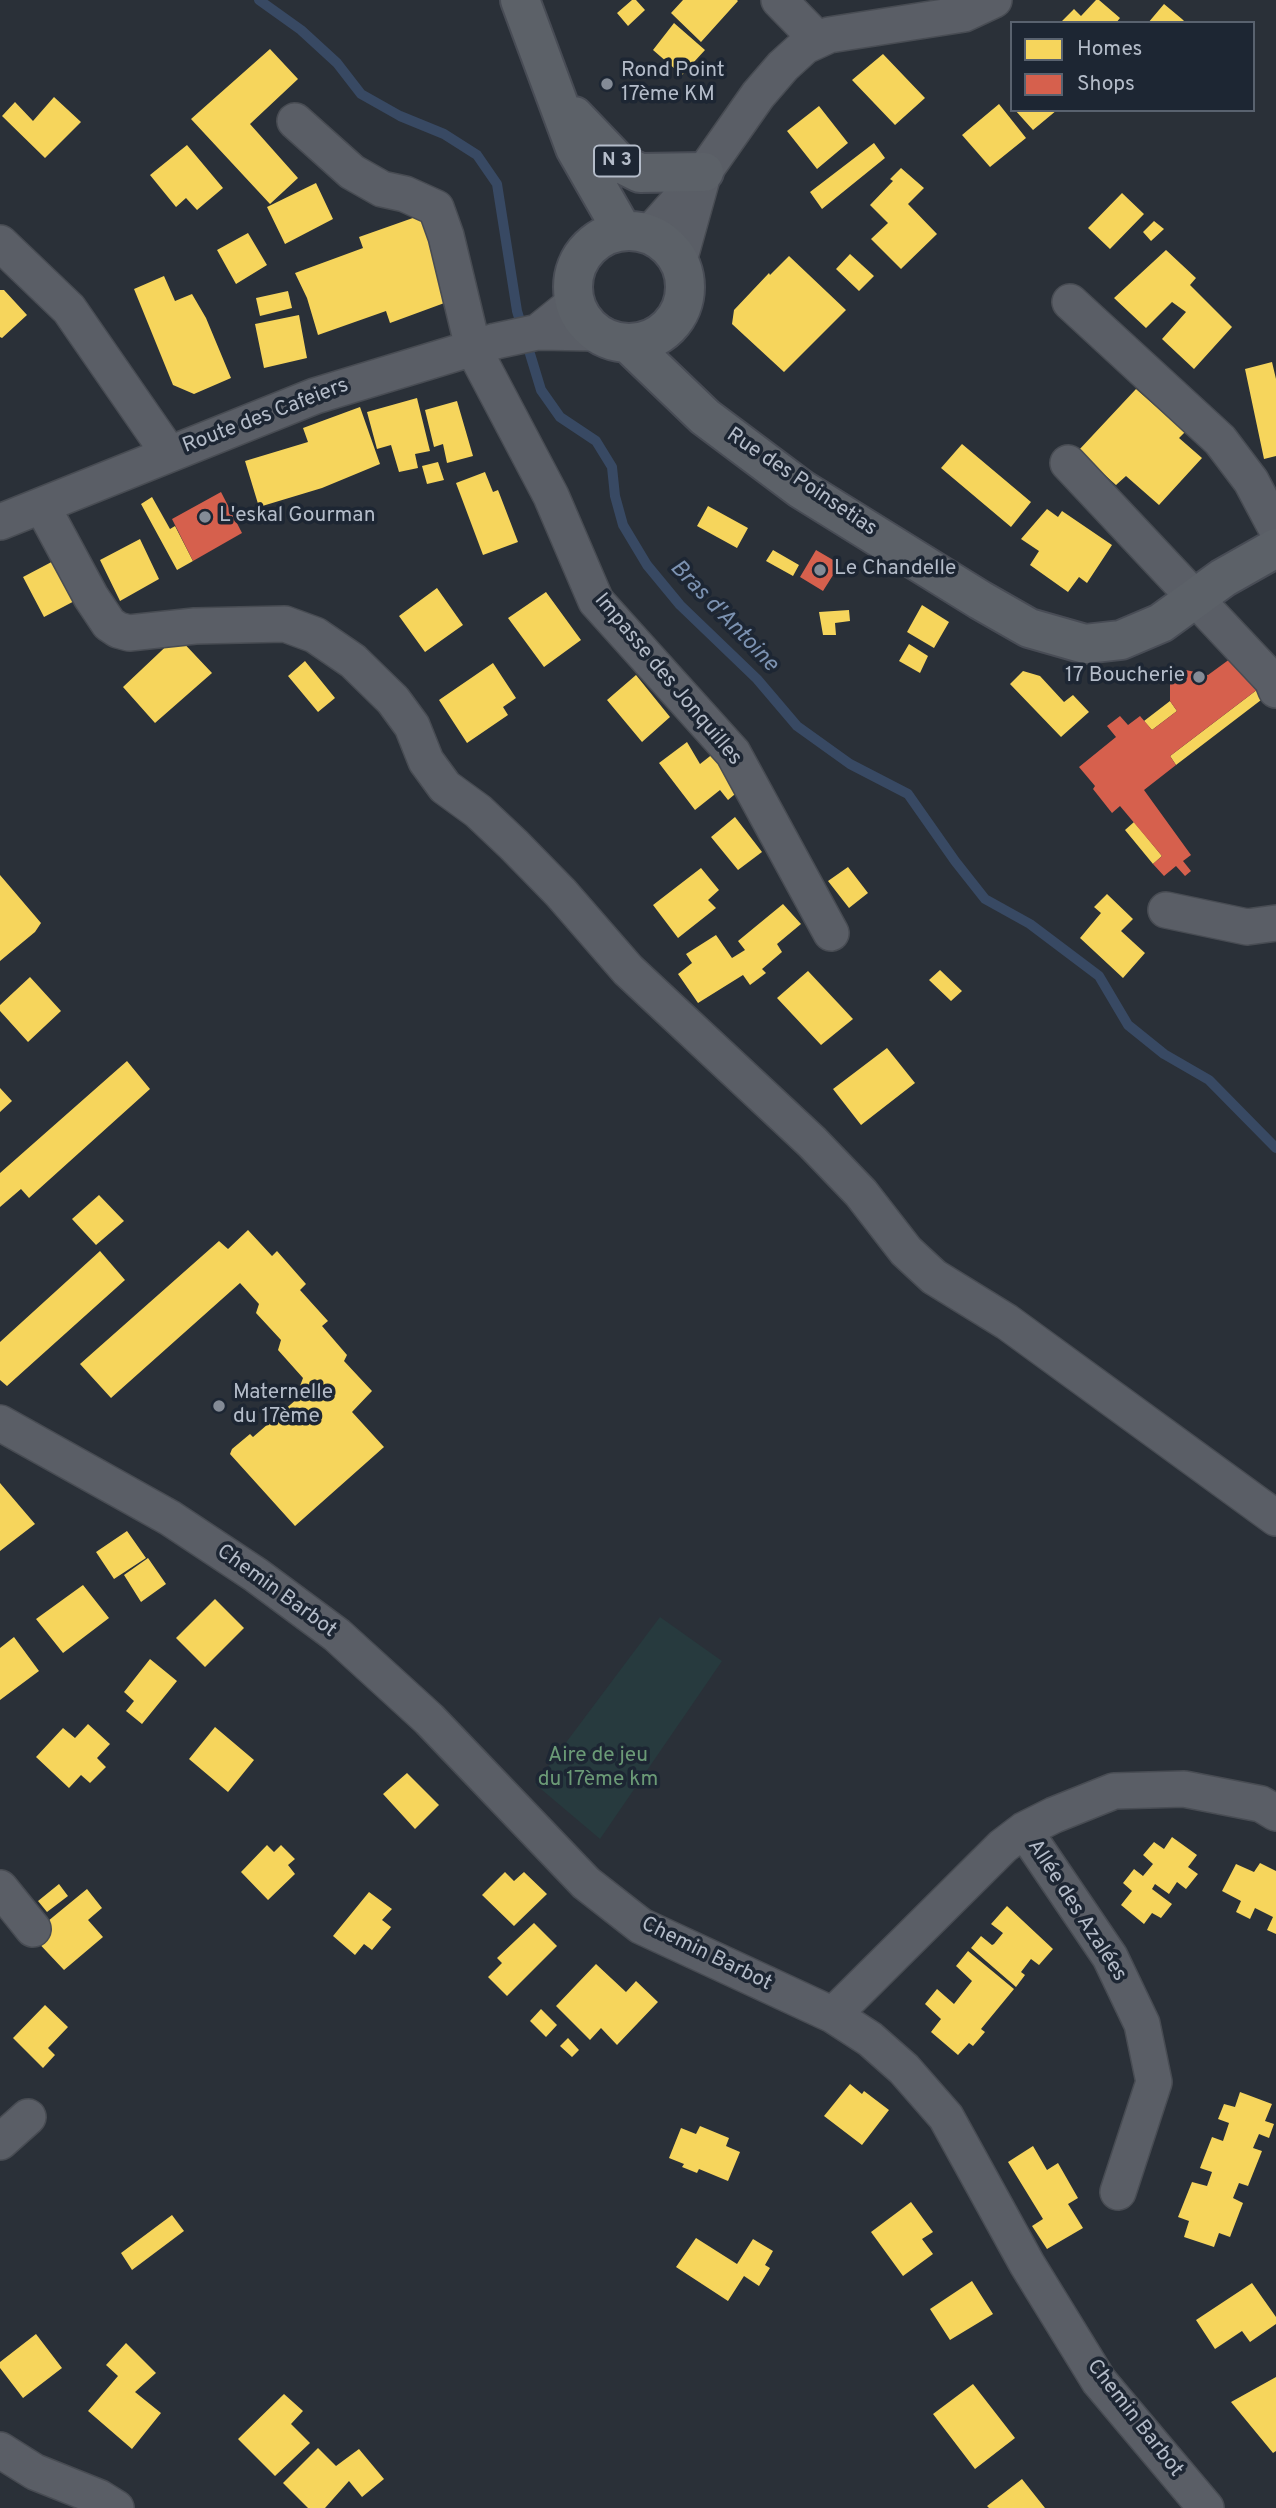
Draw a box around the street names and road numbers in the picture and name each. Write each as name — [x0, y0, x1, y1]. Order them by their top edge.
road number: N 3 — [594, 146, 640, 176]
street label: Route des Cafeiers — [179, 374, 353, 460]
street label: Rue des Poinsetias — [721, 423, 881, 543]
street label: Impasse des Jonquilles — [588, 589, 746, 771]
street label: Chemin Barbot — [211, 1540, 341, 1644]
street label: Allée des Azalées — [1021, 1835, 1131, 1987]
street label: Chemin Barbot — [637, 1913, 775, 1997]
street label: Chemin Barbot — [1080, 2355, 1188, 2483]

